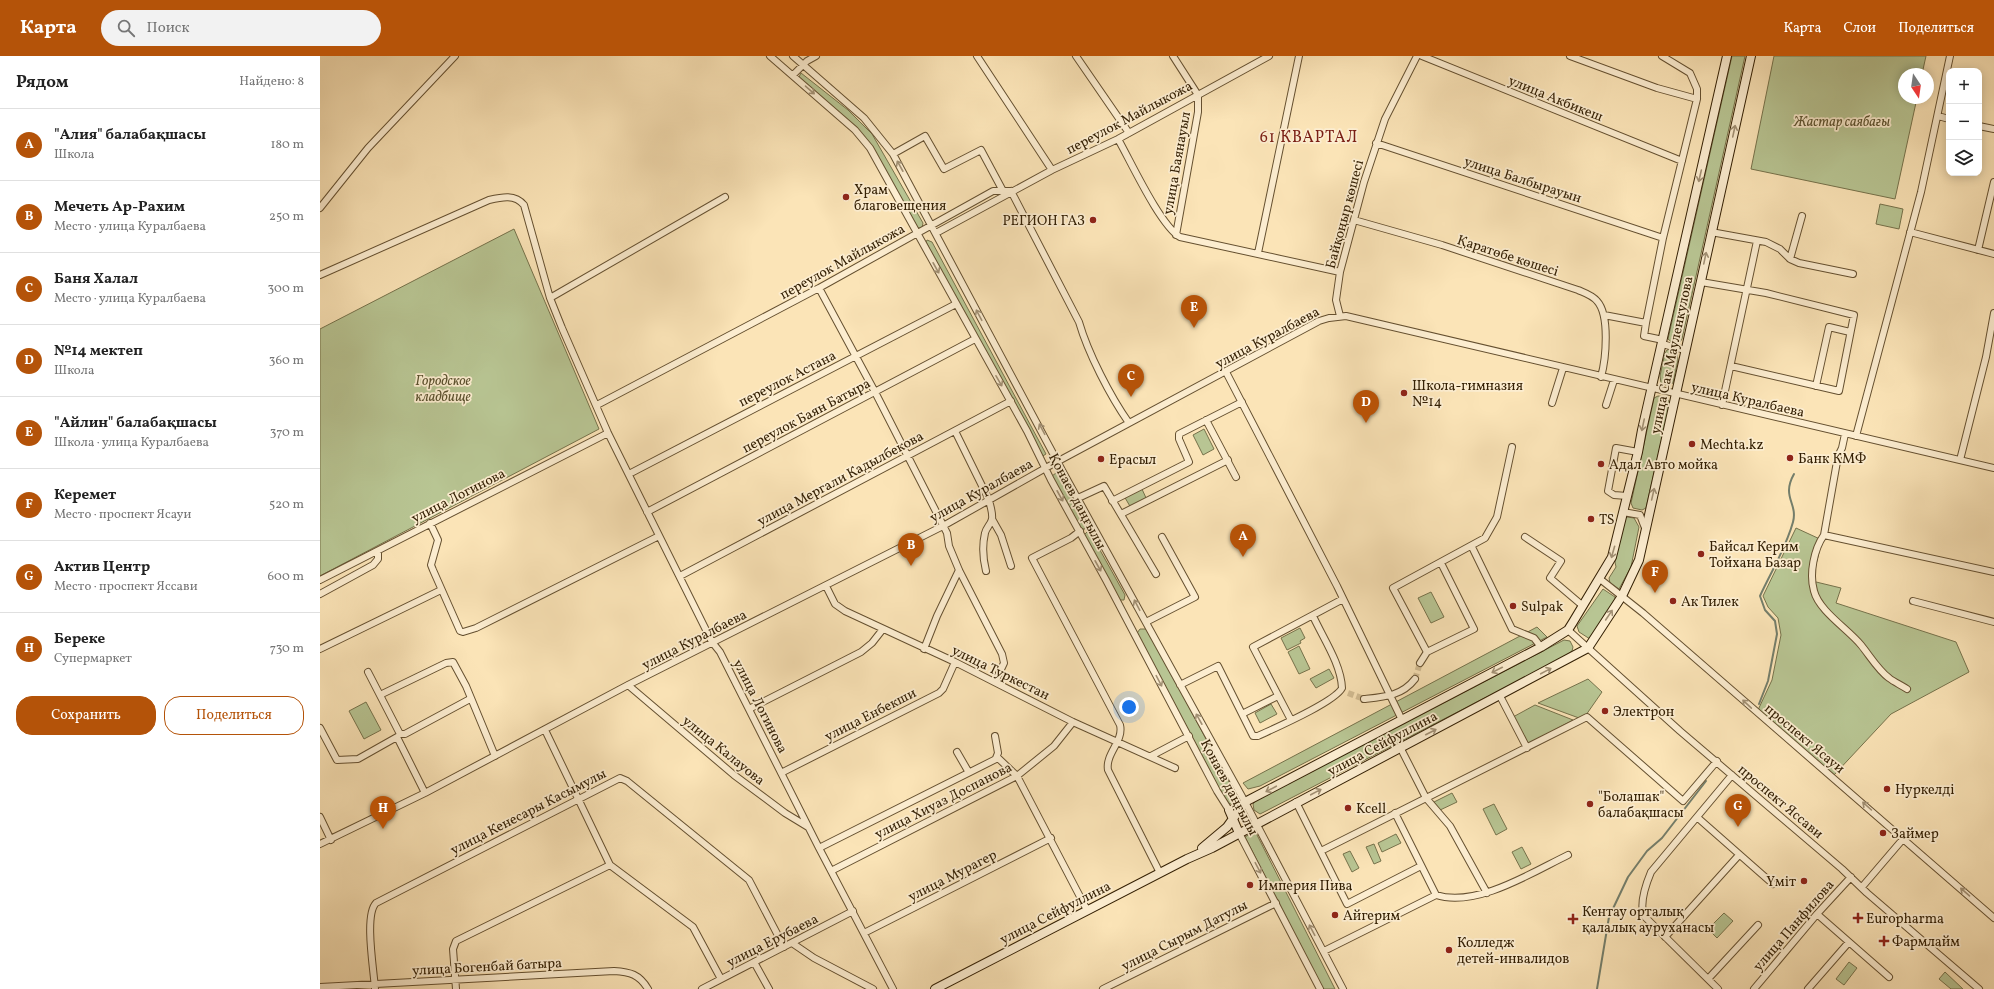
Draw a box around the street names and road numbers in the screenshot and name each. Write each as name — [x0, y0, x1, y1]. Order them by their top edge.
street label: улица Акбикеш — [1505, 72, 1606, 127]
street label: переулок Майлыкожа — [1063, 77, 1196, 160]
street label: улица Баянауыл — [1159, 110, 1196, 216]
street label: улица Балбырауын — [1461, 152, 1584, 209]
street label: Байқоңыр көшесі — [1322, 158, 1369, 271]
street label: переулок Майлыкожа — [777, 220, 909, 305]
street label: Қаратөбе көшесі — [1454, 231, 1561, 282]
street label: улица Сак Мауленкулова — [1646, 275, 1699, 436]
street label: улица Куралбаева — [1212, 303, 1323, 374]
street label: переулок Астана — [736, 347, 840, 412]
street label: переулок Баян Батыра — [739, 374, 874, 458]
street label: улица Куралбаева — [1689, 378, 1806, 423]
street label: улица Мергали Кадылбекова — [754, 427, 927, 531]
street label: Қонаев даңғылы — [1043, 450, 1110, 553]
street label: улица Куралбаева — [927, 455, 1037, 528]
street label: улица Логинова — [408, 464, 509, 528]
street label: улица Куралбаева — [639, 606, 751, 675]
street label: улица Туркестан — [948, 641, 1053, 706]
street label: улица Логинова — [728, 656, 792, 757]
street label: улица Енбекши — [822, 684, 920, 747]
street label: проспект Ясауи — [1760, 700, 1849, 779]
street label: улица Сейфуллина — [1324, 707, 1441, 781]
street label: улица Калауова — [678, 712, 768, 790]
street label: Қонаев даңғылы — [1195, 736, 1262, 839]
street label: улица Хиуаз Доспанова — [872, 758, 1016, 844]
street label: проспект Яссави — [1733, 761, 1827, 844]
street label: улица Кенесары Касымулы — [447, 765, 610, 860]
street label: улица Мурагер — [905, 846, 1000, 907]
street label: улица Панфилова — [1749, 876, 1839, 976]
street label: улица Сейфуллина — [997, 877, 1114, 950]
street label: улица Сырым Датулы — [1118, 896, 1251, 976]
street label: улица Ерубаева — [723, 910, 822, 973]
street label: улица Богенбай батыра — [412, 954, 563, 981]

